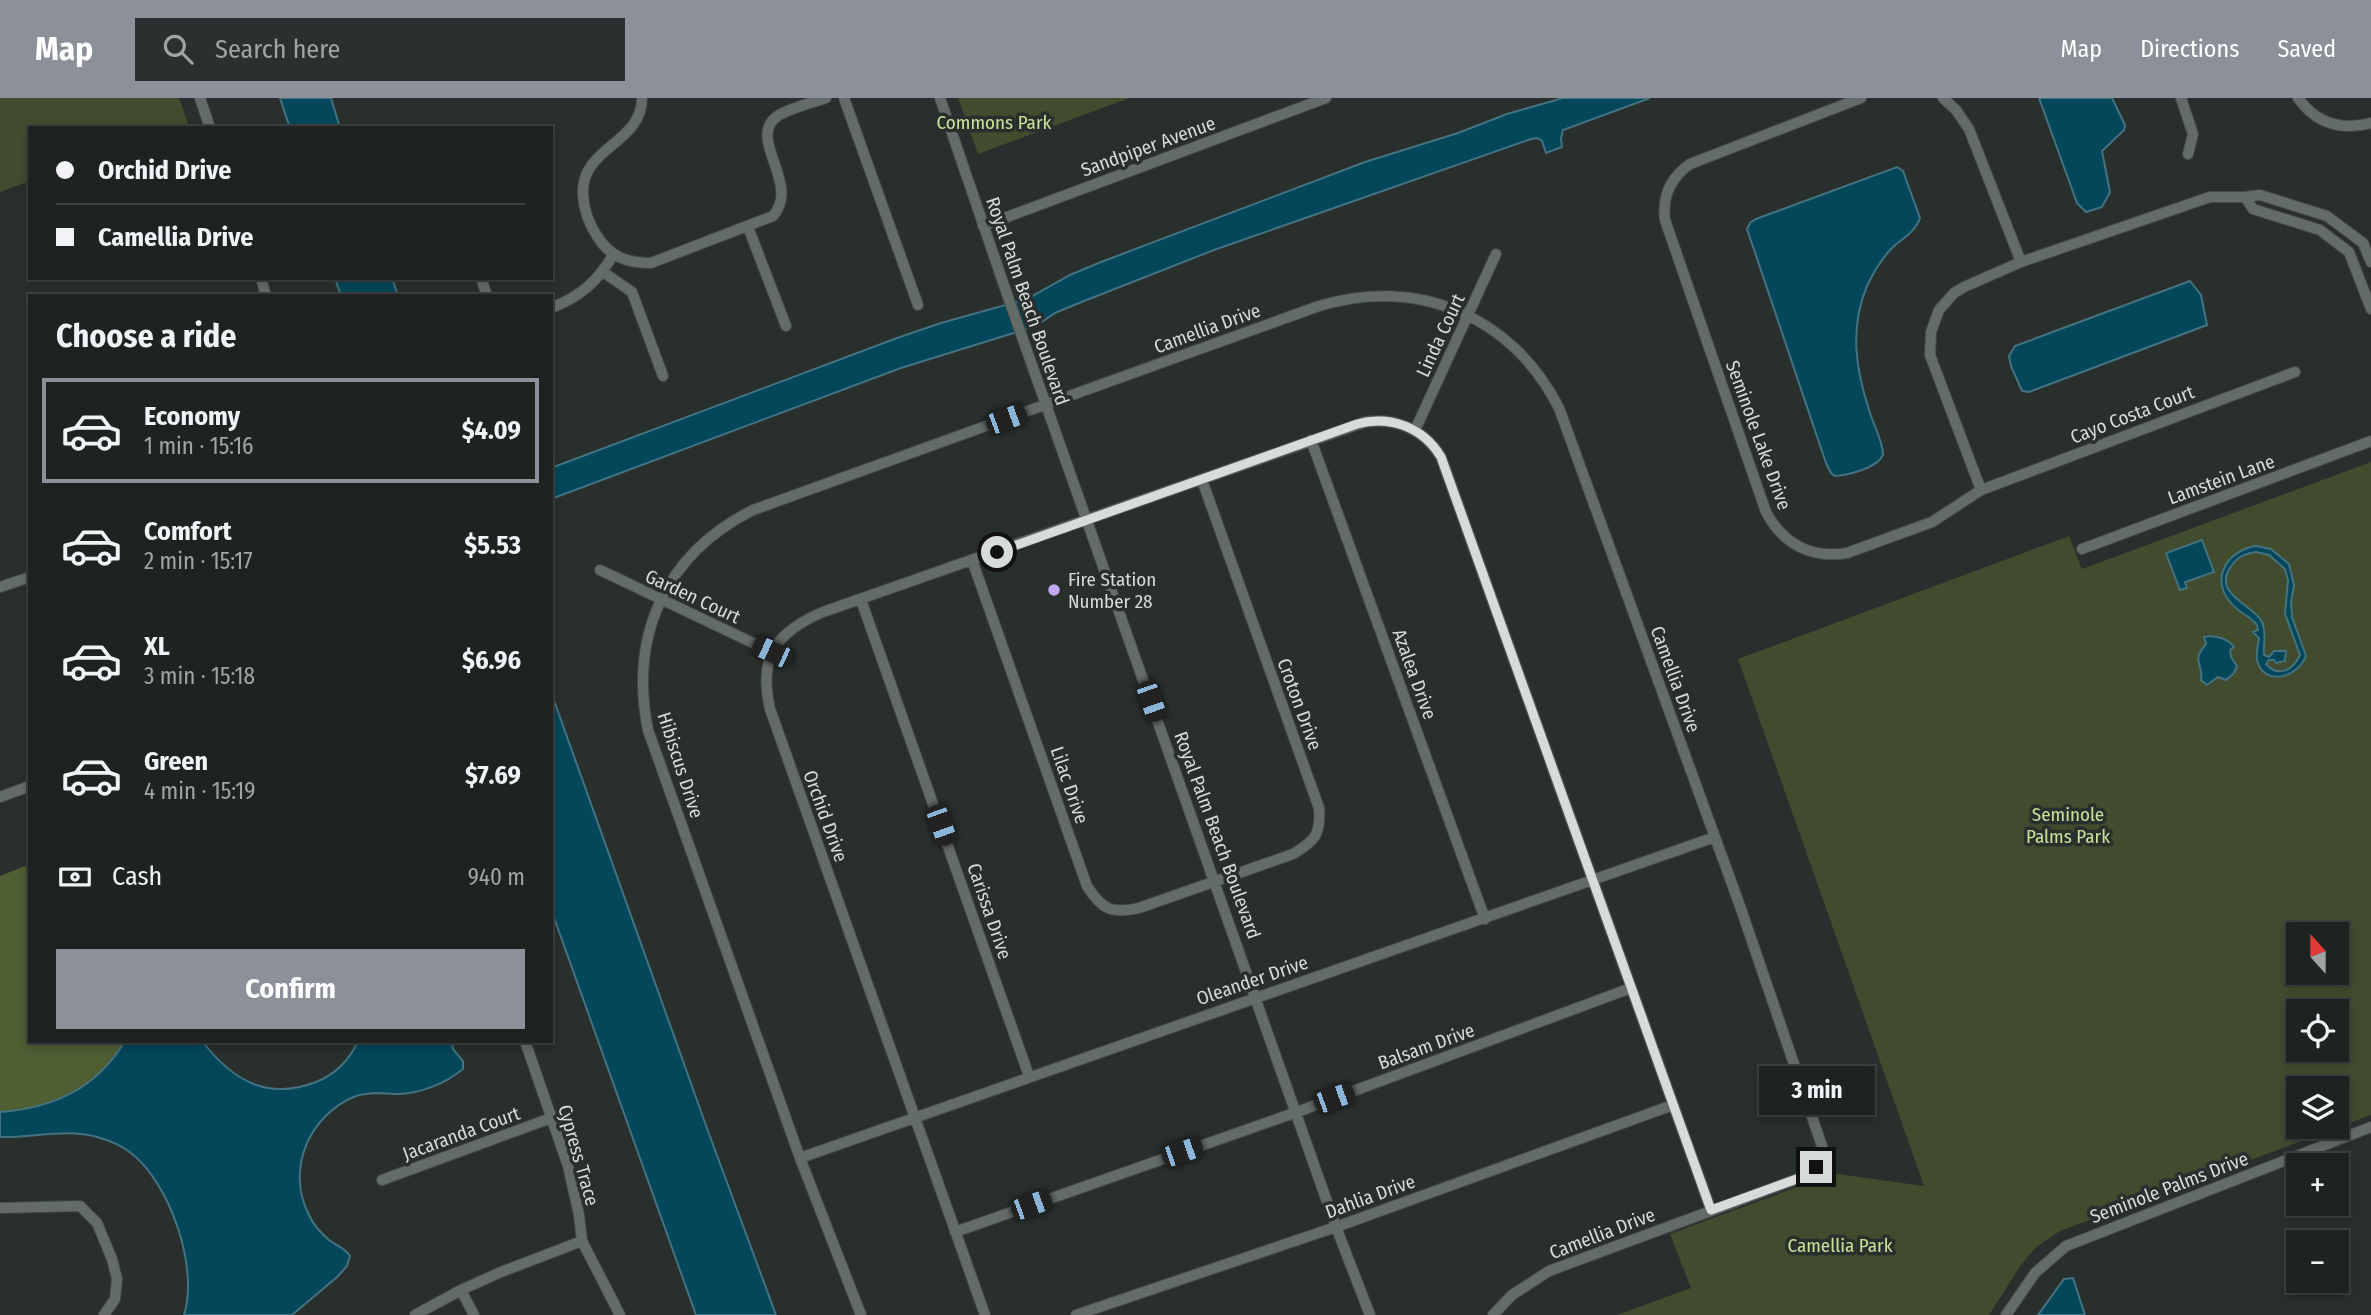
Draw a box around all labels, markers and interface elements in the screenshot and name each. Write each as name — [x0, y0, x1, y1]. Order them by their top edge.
search box — [135, 18, 625, 81]
text: Map — [35, 29, 93, 69]
icon: search — [159, 30, 197, 68]
text: Search here — [215, 34, 340, 65]
text: Map — [2061, 35, 2102, 63]
text: Directions — [2140, 35, 2239, 63]
text: Saved — [2277, 35, 2336, 63]
park label: Commons Park — [937, 111, 1052, 134]
street label: Sandpiper Avenue — [1078, 111, 1219, 181]
text: Orchid Drive — [98, 155, 231, 186]
street label: Royal Palm Beach Boulevard — [981, 194, 1074, 408]
text: Camellia Drive — [98, 222, 253, 253]
street label: Linda Court — [1411, 289, 1470, 381]
street label: Camellia Drive — [1151, 299, 1264, 358]
text: Choose a ride — [56, 317, 237, 355]
street label: Seminole Lake Drive — [1721, 357, 1796, 513]
street label: Cayo Costa Court — [2067, 380, 2198, 449]
icon: car — [60, 399, 123, 462]
text: Economy — [144, 401, 240, 432]
car — [983, 402, 1030, 436]
text: $4.09 — [462, 415, 521, 446]
text: 1 min · 15:16 — [144, 432, 254, 460]
street label: Lamstein Lane — [2165, 450, 2278, 509]
icon: car — [60, 514, 123, 577]
text: Comfort — [144, 516, 232, 547]
text: $5.53 — [464, 530, 521, 561]
route start — [981, 536, 1013, 568]
text: 2 min · 15:17 — [144, 547, 253, 575]
street label: Garden Court — [642, 564, 745, 629]
place label: Fire Station Number 28 — [1068, 568, 1156, 613]
marker: Fire Station Number 28 — [1046, 582, 1062, 598]
street label: Camellia Drive — [1646, 623, 1705, 736]
street label: Azalea Drive — [1388, 626, 1442, 723]
icon: car — [60, 629, 123, 692]
text: XL — [144, 631, 170, 662]
car — [749, 634, 796, 670]
text: $6.96 — [462, 645, 521, 676]
street label: Croton Drive — [1272, 655, 1327, 753]
text: 3 min · 15:18 — [144, 662, 255, 690]
car — [1135, 678, 1168, 724]
street label: Hibiscus Drive — [653, 709, 708, 821]
street label: Royal Palm Beach Boulevard — [1169, 728, 1266, 942]
street label: Lilac Drive — [1046, 743, 1093, 827]
icon: car — [60, 744, 123, 807]
text: Green — [144, 746, 208, 777]
text: $7.69 — [465, 760, 521, 791]
street label: Orchid Drive — [798, 767, 853, 865]
text: 4 min · 15:19 — [144, 777, 255, 805]
car — [924, 802, 959, 848]
park label: Seminole Palms Park — [2026, 803, 2110, 848]
icon: cash — [56, 858, 94, 896]
street label: Carissa Drive — [962, 860, 1017, 962]
text: Cash — [112, 861, 162, 892]
text: 940 m — [468, 863, 525, 891]
north arrow — [2286, 922, 2348, 985]
map controls — [2286, 922, 2349, 1293]
button: Confirm — [56, 949, 525, 1029]
street label: Oleander Drive — [1193, 951, 1311, 1010]
button: locate — [2286, 999, 2349, 1062]
street label: Balsam Drive — [1375, 1018, 1478, 1075]
callout: 3 min — [1758, 1066, 1874, 1114]
text: 3 min — [1791, 1076, 1843, 1104]
button: layers — [2286, 1076, 2349, 1139]
car — [1311, 1081, 1358, 1115]
street label: Jacaranda Court — [399, 1101, 524, 1165]
street label: Cypress Trace — [553, 1102, 604, 1208]
car — [1159, 1135, 1206, 1169]
street label: Seminole Palms Drive — [2087, 1147, 2251, 1228]
route end — [1800, 1151, 1832, 1183]
button: + — [2286, 1153, 2349, 1216]
street label: Dahlia Drive — [1322, 1170, 1418, 1223]
car — [1008, 1188, 1055, 1222]
street label: Camellia Drive — [1546, 1203, 1658, 1264]
button: − — [2286, 1230, 2349, 1293]
park label: Camellia Park — [1787, 1234, 1893, 1257]

